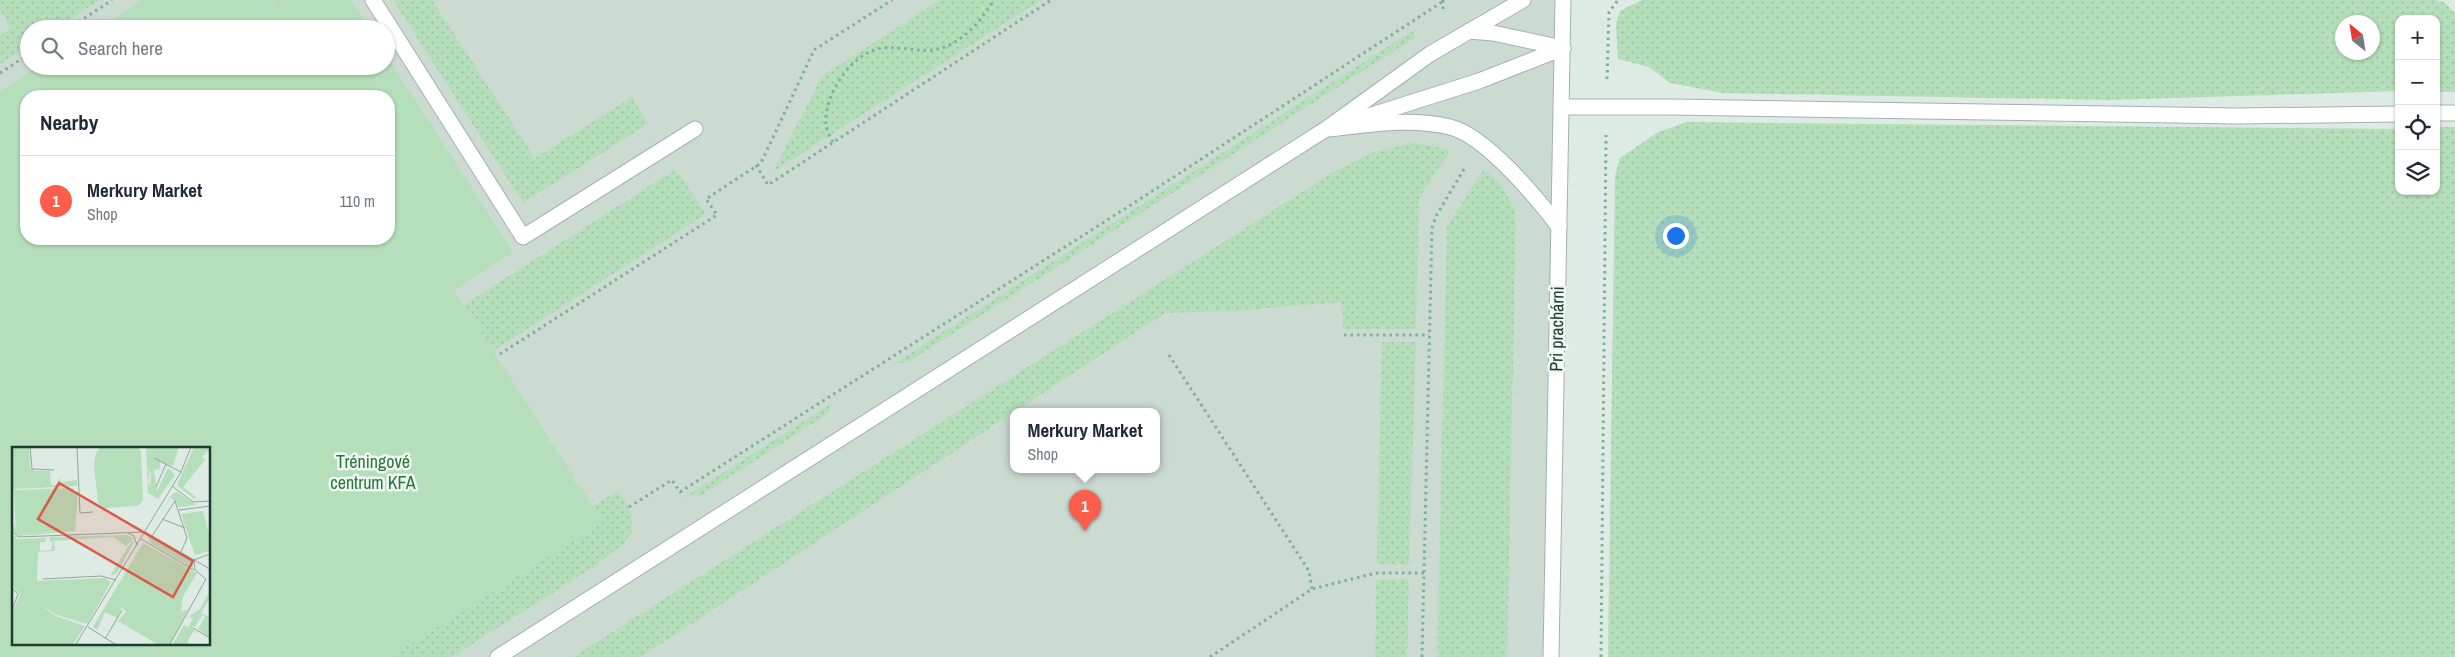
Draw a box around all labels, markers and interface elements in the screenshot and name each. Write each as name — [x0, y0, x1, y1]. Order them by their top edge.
north arrow — [2335, 15, 2380, 60]
map controls — [2395, 15, 2440, 195]
button: + — [2395, 15, 2440, 60]
search box — [20, 20, 395, 75]
icon: search — [38, 34, 66, 62]
text: Search here — [78, 35, 163, 61]
button: − — [2395, 60, 2440, 105]
button: locate — [2395, 105, 2440, 150]
text: Nearby — [40, 108, 98, 137]
button: layers — [2395, 150, 2440, 195]
text: Merkury Market — [87, 177, 202, 203]
text: 1 — [52, 190, 60, 212]
text: 110 m — [339, 190, 375, 212]
text: Shop — [87, 203, 118, 225]
your location — [1663, 223, 1689, 249]
street label: Pri prachárni — [1543, 286, 1570, 372]
popup — [1010, 408, 1160, 473]
text: Merkury Market — [1027, 417, 1143, 443]
text: Shop — [1027, 443, 1058, 465]
inset map — [12, 447, 210, 644]
park label: Tréningové centrum KFA — [330, 449, 416, 495]
pin: 1 — [1069, 490, 1101, 531]

